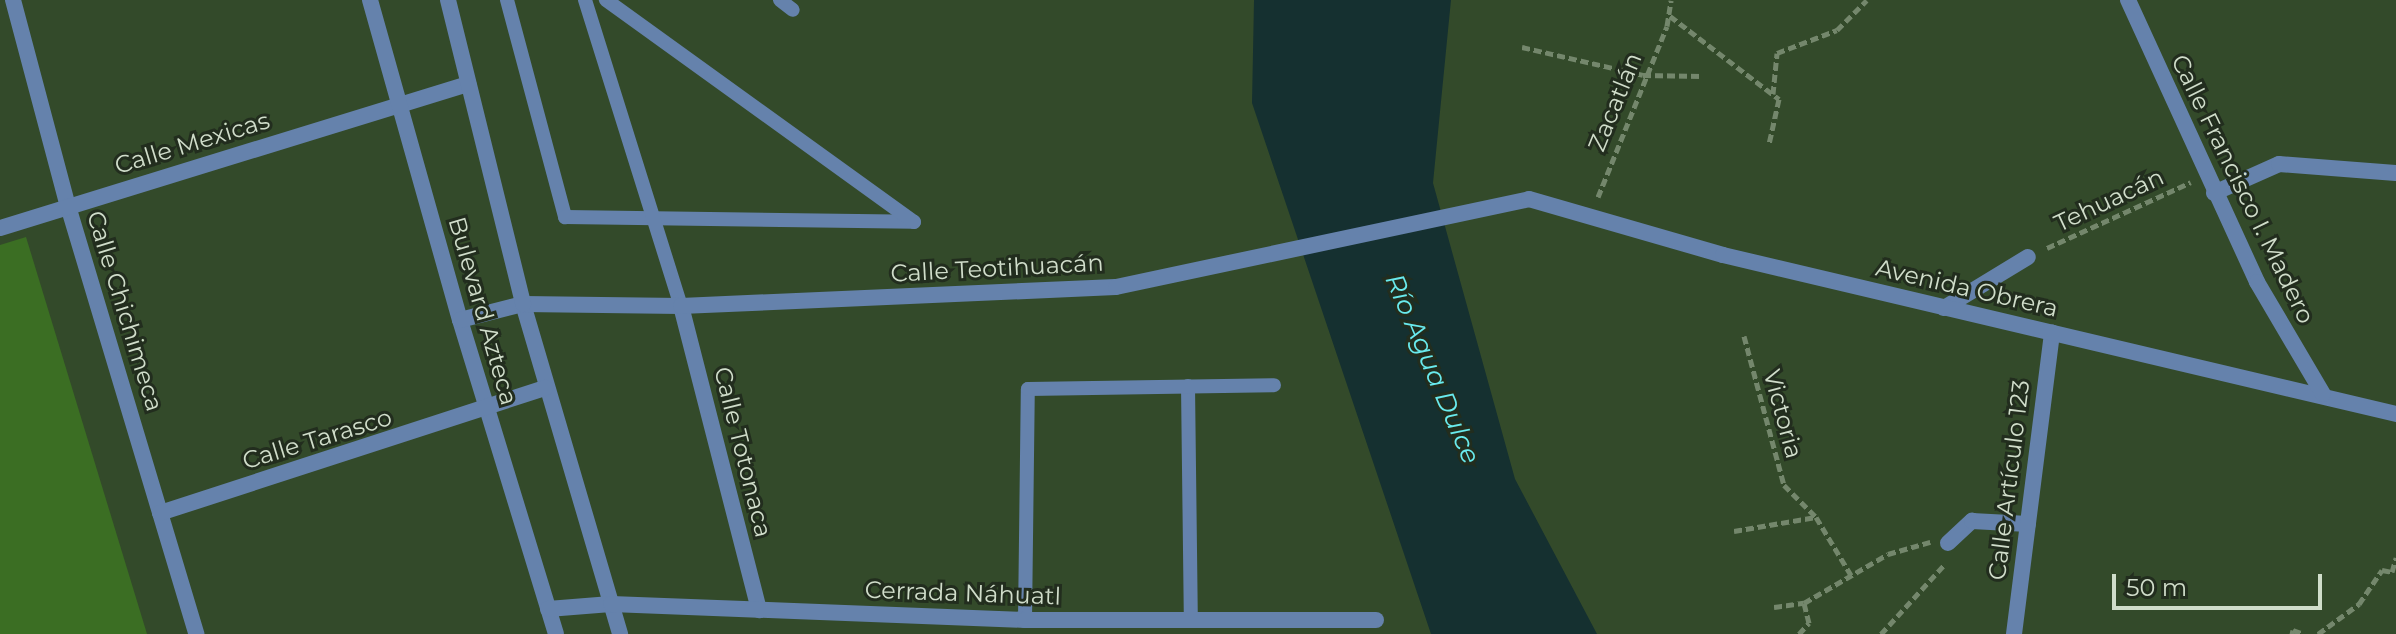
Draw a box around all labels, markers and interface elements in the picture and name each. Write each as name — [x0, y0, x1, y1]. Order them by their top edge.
street label: Zacatlán — [1582, 48, 1648, 156]
street label: Calle Francisco I. Madero — [2165, 50, 2321, 328]
street label: Calle Mexicas — [111, 106, 273, 180]
street label: Tehuacán — [2050, 162, 2168, 238]
street label: Calle Chichimeca — [81, 207, 169, 415]
street label: Bulevard Azteca — [442, 214, 524, 408]
street label: Calle Teotihuacán — [890, 248, 1104, 288]
street label: Avenida Obrera — [1873, 253, 2061, 323]
water label: Río Agua Dulce — [1378, 269, 1486, 469]
street label: Calle Totonaca — [708, 364, 778, 540]
street label: Victoria — [1757, 366, 1809, 462]
street label: Calle Artículo 123 — [1982, 378, 2036, 582]
street label: Calle Tarasco — [239, 403, 395, 475]
scale bar — [2116, 558, 2326, 608]
text: 50 m — [2126, 573, 2187, 602]
street label: Cerrada Náhuatl — [864, 575, 1062, 611]

